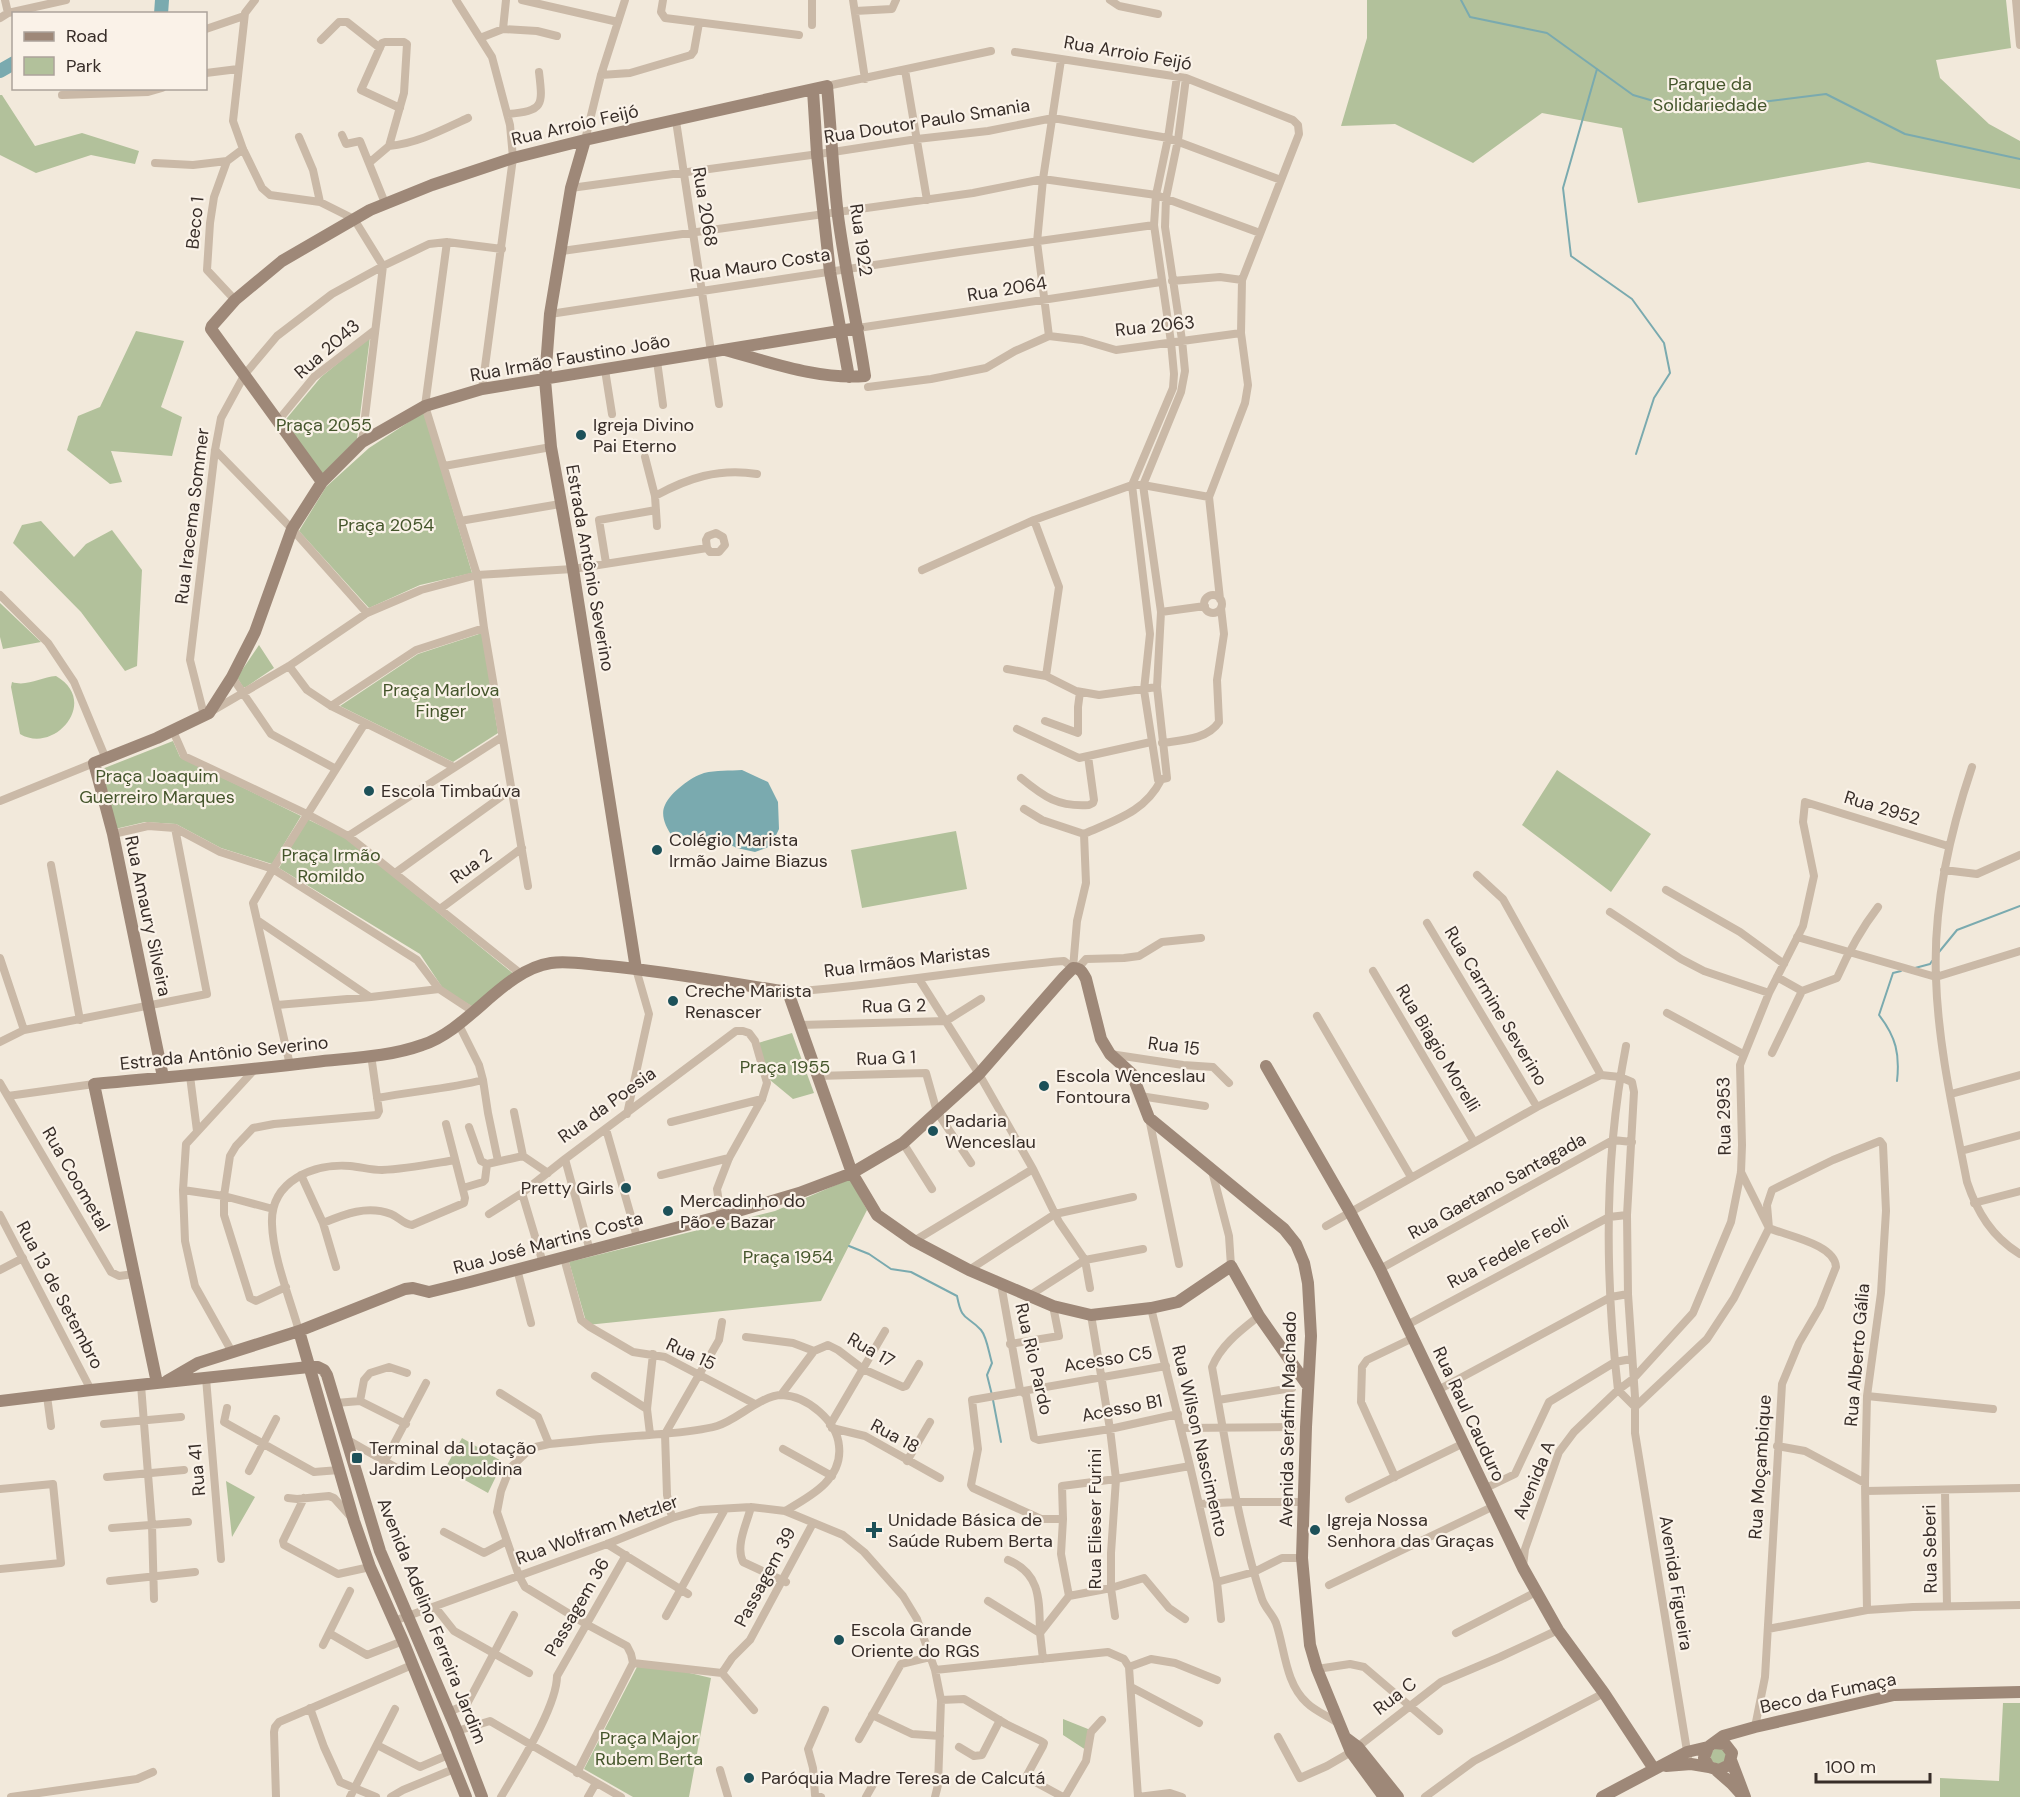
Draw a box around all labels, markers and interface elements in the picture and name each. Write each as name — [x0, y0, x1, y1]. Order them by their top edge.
legend — [12, 12, 207, 90]
text: Road — [66, 24, 108, 48]
street label: Rua Arroio Feijó — [1062, 30, 1194, 76]
text: Park — [66, 54, 102, 78]
park label: Parque da Solidariedade — [1653, 72, 1767, 117]
street label: Rua Doutor Paulo Smania — [822, 93, 1032, 149]
street label: Rua Arroio Feijó — [509, 99, 641, 151]
street label: Rua 2068 — [687, 165, 723, 249]
street label: Beco 1 — [180, 196, 210, 250]
street label: Rua 1922 — [844, 202, 878, 278]
street label: Rua Mauro Costa — [688, 242, 832, 288]
street label: Rua 2064 — [965, 271, 1049, 307]
street label: Rua 2063 — [1114, 310, 1196, 342]
street label: Rua 2043 — [289, 314, 365, 384]
street label: Rua Irmão Faustino João — [468, 329, 672, 387]
park label: Praça 2055 — [276, 413, 372, 437]
place label: Igreja Divino Pai Eterno — [593, 413, 694, 458]
street label: Rua Iracema Sommer — [169, 426, 215, 606]
marker: Igreja Divino Pai Eterno — [574, 428, 588, 442]
street label: Estrada Antônio Severino — [560, 463, 620, 673]
park label: Praça 2054 — [338, 513, 434, 537]
park label: Praça Marlova Finger — [383, 678, 499, 723]
park label: Praça Joaquim Guerreiro Marques — [79, 764, 235, 809]
place label: Escola Timbaúva — [381, 779, 520, 803]
marker: Escola Timbaúva — [362, 784, 376, 798]
street label: Rua 2952 — [1841, 785, 1923, 831]
place label: Colégio Marista Irmão Jaime Biazus — [669, 828, 828, 873]
street label: Rua Amaury Silveira — [119, 833, 177, 999]
park label: Praça Irmão Romildo — [281, 843, 381, 888]
street label: Rua 2 — [445, 843, 497, 889]
marker: Colégio Marista Irmão Jaime Biazus — [650, 843, 664, 857]
street label: Rua Carmine Severino — [1439, 922, 1553, 1090]
street label: Rua Irmãos Maristas — [823, 939, 991, 983]
place label: Creche Marista Renascer — [685, 979, 812, 1024]
street label: Rua Biagio Morelli — [1390, 980, 1486, 1116]
street label: Rua G 2 — [862, 993, 926, 1019]
marker: Creche Marista Renascer — [666, 994, 680, 1008]
street label: Estrada Antônio Severino — [119, 1030, 329, 1076]
street label: Rua 15 — [1147, 1031, 1201, 1061]
street label: Rua G 1 — [856, 1045, 916, 1071]
park label: Praça 1955 — [740, 1055, 830, 1079]
street label: Rua da Poesia — [553, 1061, 661, 1149]
place label: Escola Wenceslau Fontoura — [1056, 1064, 1206, 1109]
street label: Rua 2953 — [1711, 1076, 1737, 1156]
marker: Escola Wenceslau Fontoura — [1037, 1079, 1051, 1093]
place label: Padaria Wenceslau — [945, 1109, 1036, 1154]
street label: Rua Coometal — [36, 1122, 116, 1236]
marker: Padaria Wenceslau — [926, 1124, 940, 1138]
street label: Rua Gaetano Santagada — [1404, 1127, 1590, 1245]
place label: Pretty Girls — [521, 1176, 614, 1200]
marker: Pretty Girls — [619, 1181, 633, 1195]
place label: Mercadinho do Pão e Bazar — [680, 1189, 805, 1234]
marker: Mercadinho do Pão e Bazar — [661, 1204, 675, 1218]
street label: Rua José Martins Costa — [450, 1206, 646, 1280]
street label: Rua Fedele Feoli — [1443, 1210, 1573, 1294]
street label: Rua 13 de Setembro — [11, 1217, 109, 1373]
park label: Praça 1954 — [743, 1245, 833, 1269]
street label: Rua Alberto Gália — [1839, 1282, 1875, 1428]
street label: Rua Rio Pardo — [1009, 1301, 1059, 1417]
street label: Avenida Serafim Machado — [1274, 1311, 1302, 1527]
street label: Rua 17 — [843, 1327, 899, 1373]
street label: Rua 15 — [662, 1332, 720, 1376]
street label: Acesso C5 — [1062, 1340, 1154, 1378]
street label: Rua Wilson Nascimento — [1166, 1343, 1234, 1539]
street label: Rua Raul Cauduro — [1427, 1343, 1511, 1485]
street label: Acesso B1 — [1079, 1388, 1165, 1428]
street label: Rua Moçambique — [1743, 1394, 1777, 1540]
street label: Rua 18 — [866, 1413, 924, 1459]
place label: Terminal da Lotação Jardim Leopoldina — [369, 1436, 537, 1481]
street label: Avenida A — [1507, 1437, 1561, 1523]
street label: Rua 41 — [183, 1443, 211, 1497]
street label: Rua Elieser Furini — [1083, 1449, 1107, 1589]
marker: Terminal da Lotação Jardim Leopoldina — [350, 1451, 364, 1465]
street label: Rua Wolfram Metzler — [512, 1489, 682, 1571]
street label: Avenida Adelino Ferreira Jardim — [372, 1495, 492, 1747]
street label: Rua Seberi — [1917, 1504, 1943, 1594]
place label: Unidade Básica de Saúde Rubem Berta — [888, 1508, 1053, 1553]
place label: Igreja Nossa Senhora das Graças — [1327, 1508, 1494, 1553]
street label: Avenida Figueira — [1654, 1514, 1698, 1652]
marker: Unidade Básica de Saúde Rubem Berta — [865, 1521, 883, 1539]
street label: Passagem 39 — [729, 1523, 801, 1631]
marker: Igreja Nossa Senhora das Graças — [1308, 1523, 1322, 1537]
street label: Passagem 36 — [539, 1553, 615, 1661]
place label: Escola Grande Oriente do RGS — [851, 1618, 980, 1663]
marker: Escola Grande Oriente do RGS — [832, 1633, 846, 1647]
street label: Beco da Fumaça — [1758, 1667, 1898, 1719]
street label: Rua C — [1369, 1672, 1422, 1720]
park label: Praça Major Rubem Berta — [595, 1726, 703, 1771]
scale bar — [1816, 1746, 1930, 1784]
text: 100 m — [1825, 1755, 1876, 1779]
place label: Paróquia Madre Teresa de Calcutá — [761, 1766, 1045, 1790]
marker: Paróquia Madre Teresa de Calcutá — [742, 1771, 756, 1785]

